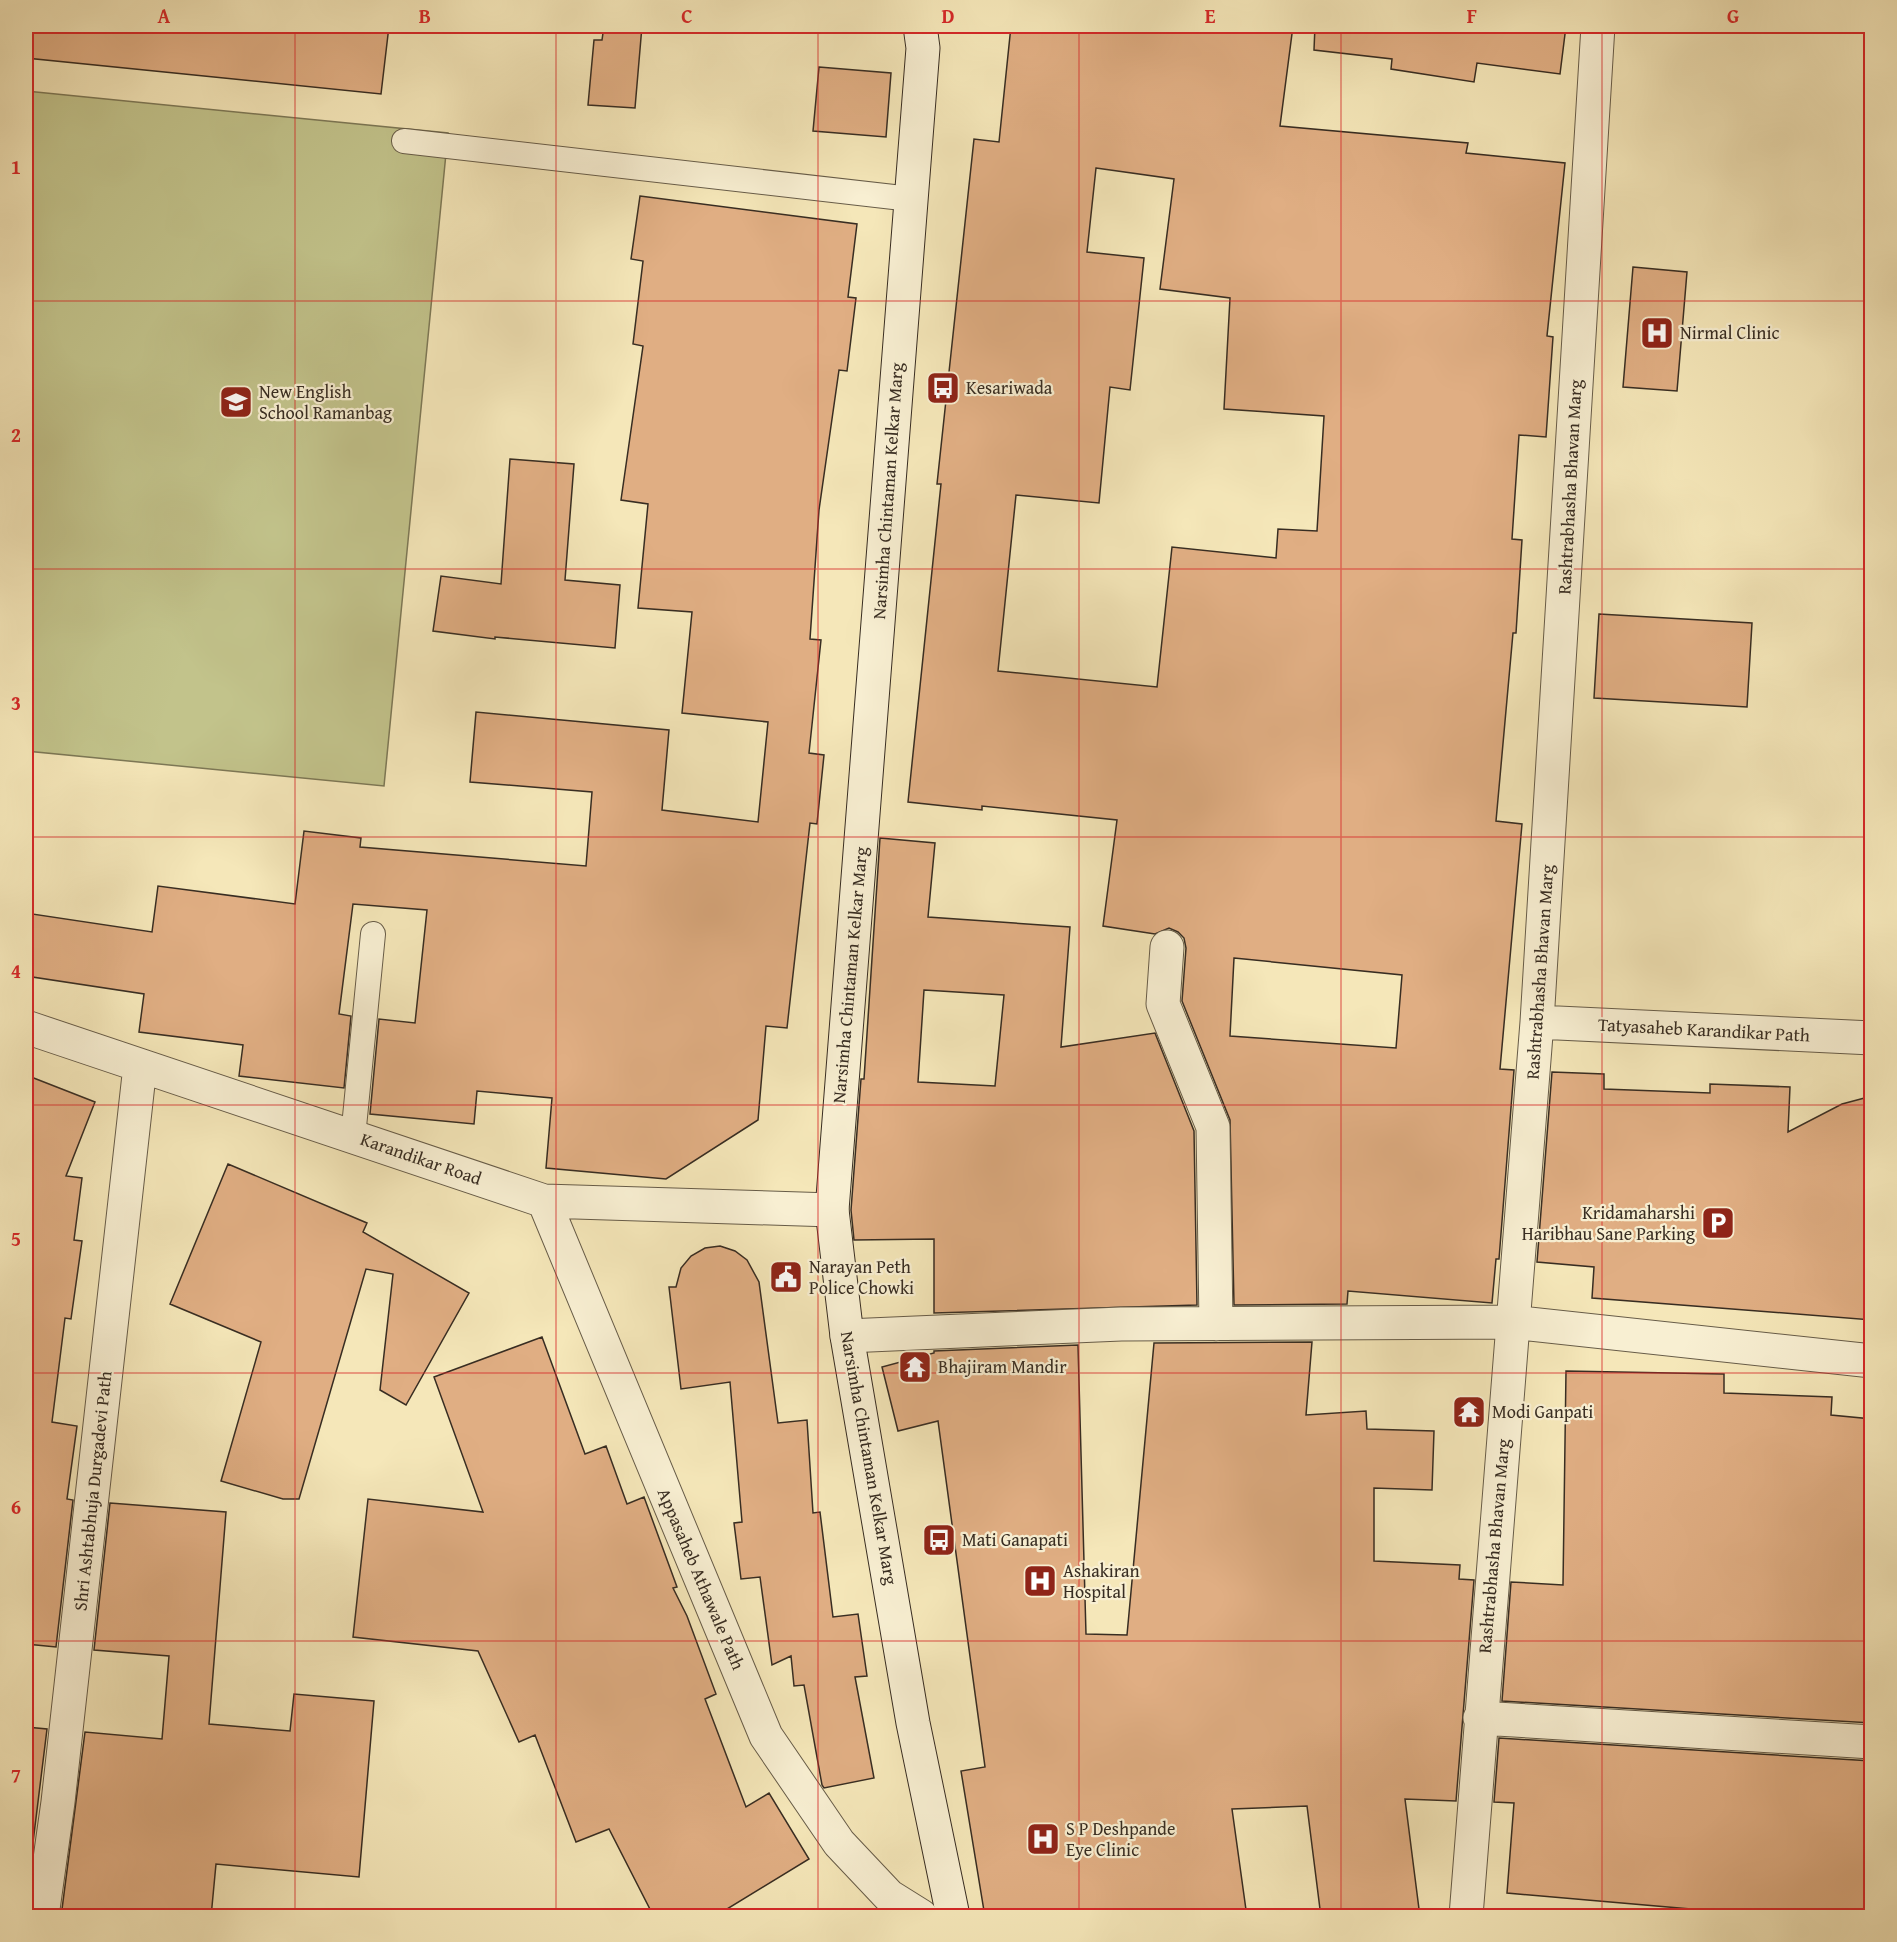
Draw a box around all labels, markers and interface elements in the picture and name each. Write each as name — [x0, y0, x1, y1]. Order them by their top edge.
text: A — [158, 1, 171, 30]
text: B — [419, 1, 431, 30]
text: C — [681, 1, 693, 30]
text: D — [941, 1, 955, 30]
text: E — [1205, 1, 1216, 30]
text: F — [1467, 1, 1477, 30]
text: G — [1727, 1, 1739, 30]
text: 1 — [11, 152, 21, 181]
hospital icon: Nirmal Clinic — [1639, 315, 1675, 351]
place label: Nirmal Clinic — [1680, 319, 1780, 346]
street label: Narsimha Chintaman Kelkar Marg — [865, 362, 910, 620]
bus stop icon: Kesariwada — [925, 370, 961, 406]
place label: Kesariwada — [966, 374, 1053, 401]
place label: New English School Ramanbag — [259, 378, 392, 426]
street label: Rashtrabhasha Bhavan Marg — [1550, 379, 1589, 595]
school or university icon: New English School Ramanbag — [218, 384, 254, 420]
text: 2 — [11, 420, 21, 449]
text: 3 — [11, 688, 21, 717]
street label: Narsimha Chintaman Kelkar Marg — [825, 846, 874, 1104]
street label: Rashtrabhasha Bhavan Marg — [1519, 864, 1560, 1080]
text: 4 — [11, 956, 21, 985]
street label: Tatyasaheb Karandikar Path — [1597, 1010, 1811, 1049]
street label: Karandikar Road — [357, 1125, 486, 1192]
place label: Kridamaharshi Haribhau Sane Parking — [1522, 1199, 1695, 1247]
parking icon: Kridamaharshi Haribhau Sane Parking — [1700, 1205, 1736, 1241]
text: 5 — [11, 1224, 21, 1253]
place label: Narayan Peth Police Chowki — [809, 1253, 914, 1301]
public building icon: Narayan Peth Police Chowki — [768, 1259, 804, 1295]
street label: Narsimha Chintaman Kelkar Marg — [834, 1329, 905, 1587]
temple icon: Bhajiram Mandir — [897, 1349, 933, 1385]
place label: Bhajiram Mandir — [938, 1353, 1067, 1380]
street label: Shri Ashtabhuja Durgadevi Path — [66, 1370, 119, 1612]
temple icon: Modi Ganpati — [1451, 1394, 1487, 1430]
place label: Modi Ganpati — [1492, 1398, 1593, 1425]
street label: Rashtrabhasha Bhavan Marg — [1471, 1438, 1516, 1654]
street label: Appasaheb Athawale Path — [651, 1484, 752, 1674]
text: 6 — [11, 1492, 21, 1521]
bus stop icon: Mati Ganapati — [921, 1522, 957, 1558]
place label: Mati Ganapati — [962, 1526, 1068, 1553]
place label: Ashakiran Hospital — [1063, 1557, 1140, 1605]
hospital icon: Ashakiran Hospital — [1022, 1563, 1058, 1599]
text: 7 — [11, 1760, 21, 1789]
place label: S P Deshpande Eye Clinic — [1066, 1815, 1175, 1863]
hospital icon: S P Deshpande Eye Clinic — [1025, 1821, 1061, 1857]

